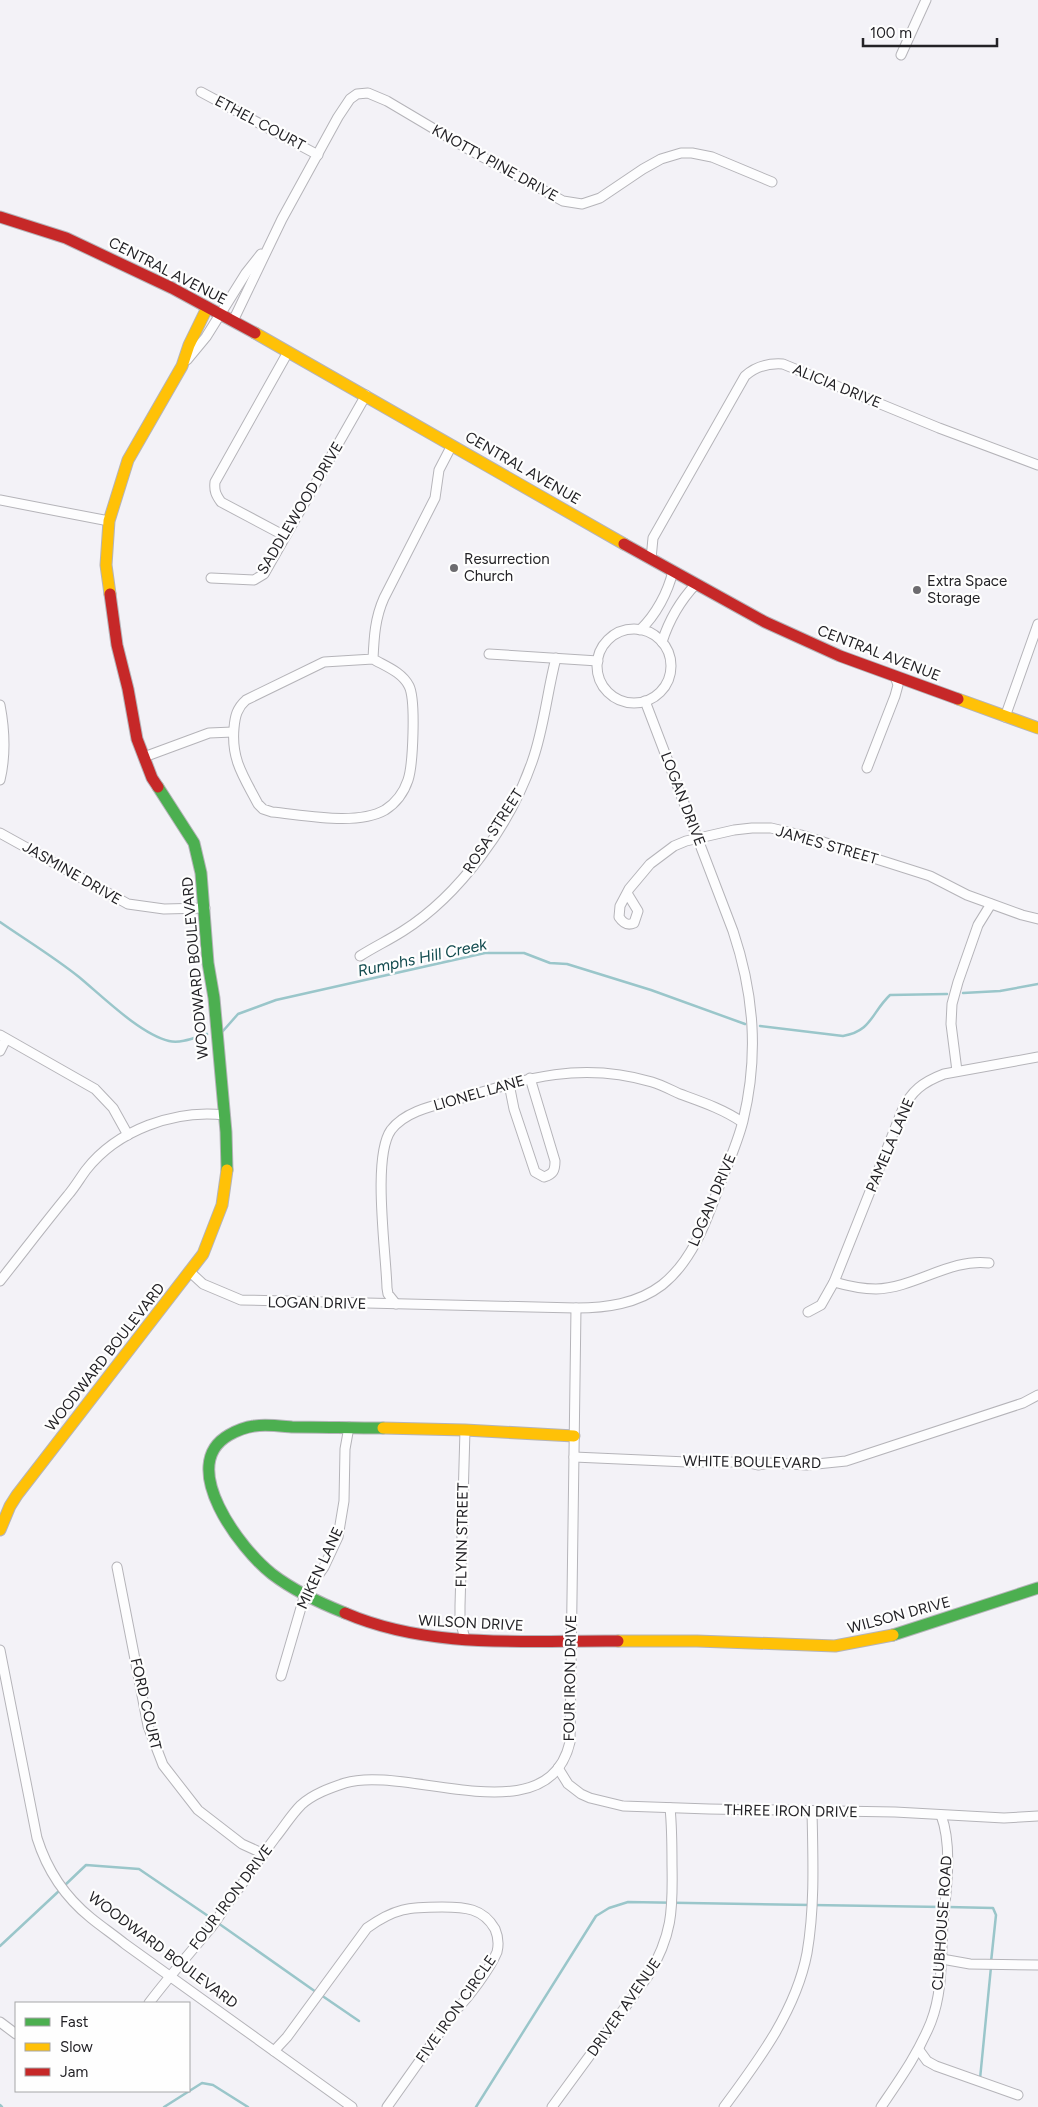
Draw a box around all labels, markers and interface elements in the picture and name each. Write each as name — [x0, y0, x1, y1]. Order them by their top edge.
scale bar — [863, 15, 997, 47]
text: 100 m — [870, 24, 912, 42]
street label: ETHEL COURT — [212, 92, 309, 155]
street label: KNOTTY PINE DRIVE — [429, 121, 561, 205]
street label: CENTRAL AVENUE — [106, 233, 230, 309]
street label: ALICIA DRIVE — [790, 360, 884, 412]
street label: CENTRAL AVENUE — [462, 428, 584, 508]
street label: SADDLEWOOD DRIVE — [253, 438, 347, 578]
place label: Resurrection Church — [464, 550, 550, 585]
marker: Resurrection Church — [448, 562, 460, 574]
place label: Extra Space Storage — [927, 572, 1007, 607]
marker: Extra Space Storage — [911, 584, 923, 596]
street label: CENTRAL AVENUE — [815, 621, 943, 685]
street label: LOGAN DRIVE — [657, 750, 709, 848]
street label: ROSA STREET — [459, 785, 527, 877]
street label: JAMES STREET — [774, 822, 881, 868]
street label: JASMINE DRIVE — [19, 837, 125, 909]
street label: WOODWARD BOULEVARD — [178, 876, 212, 1060]
water label: Rumphs Hill Creek — [356, 934, 490, 980]
street label: LIONEL LANE — [431, 1071, 527, 1115]
street label: PAMELA LANE — [862, 1095, 918, 1195]
street label: LOGAN DRIVE — [684, 1151, 740, 1249]
street label: WOODWARD BOULEVARD — [42, 1279, 168, 1435]
street label: LOGAN DRIVE — [267, 1293, 367, 1313]
street label: WHITE BOULEVARD — [683, 1452, 821, 1472]
street label: FLYNN STREET — [452, 1482, 472, 1587]
street label: MIKEN LANE — [293, 1524, 347, 1612]
street label: WILSON DRIVE — [846, 1593, 952, 1637]
street label: WILSON DRIVE — [418, 1611, 524, 1635]
street label: FOUR IRON DRIVE — [560, 1614, 580, 1742]
street label: FORD COURT — [127, 1656, 165, 1752]
street label: THREE IRON DRIVE — [724, 1801, 858, 1821]
street label: FOUR IRON DRIVE — [186, 1841, 276, 1953]
street label: CLUBHOUSE ROAD — [928, 1855, 956, 1991]
street label: WOODWARD BOULEVARD — [84, 1888, 242, 2012]
street label: FIVE IRON CIRCLE — [412, 1952, 500, 2066]
street label: DRIVER AVENUE — [583, 1954, 665, 2060]
legend — [15, 2002, 190, 2092]
text: Fast — [60, 2013, 89, 2031]
text: Slow — [60, 2038, 93, 2056]
text: Jam — [60, 2063, 88, 2081]

